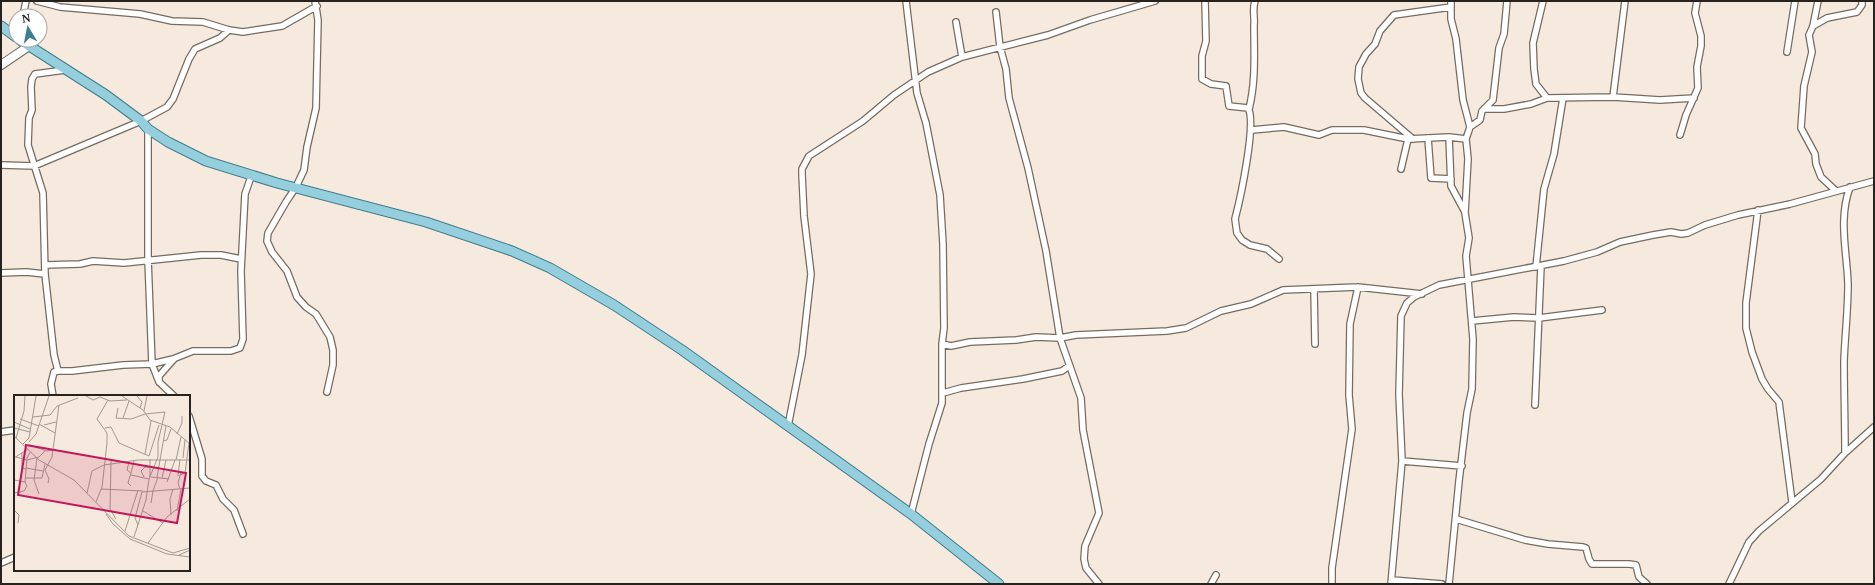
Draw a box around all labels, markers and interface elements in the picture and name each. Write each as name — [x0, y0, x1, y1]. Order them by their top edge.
north arrow — [8, 8, 48, 48]
text: N — [21, 10, 32, 26]
inset map — [14, 395, 190, 571]

